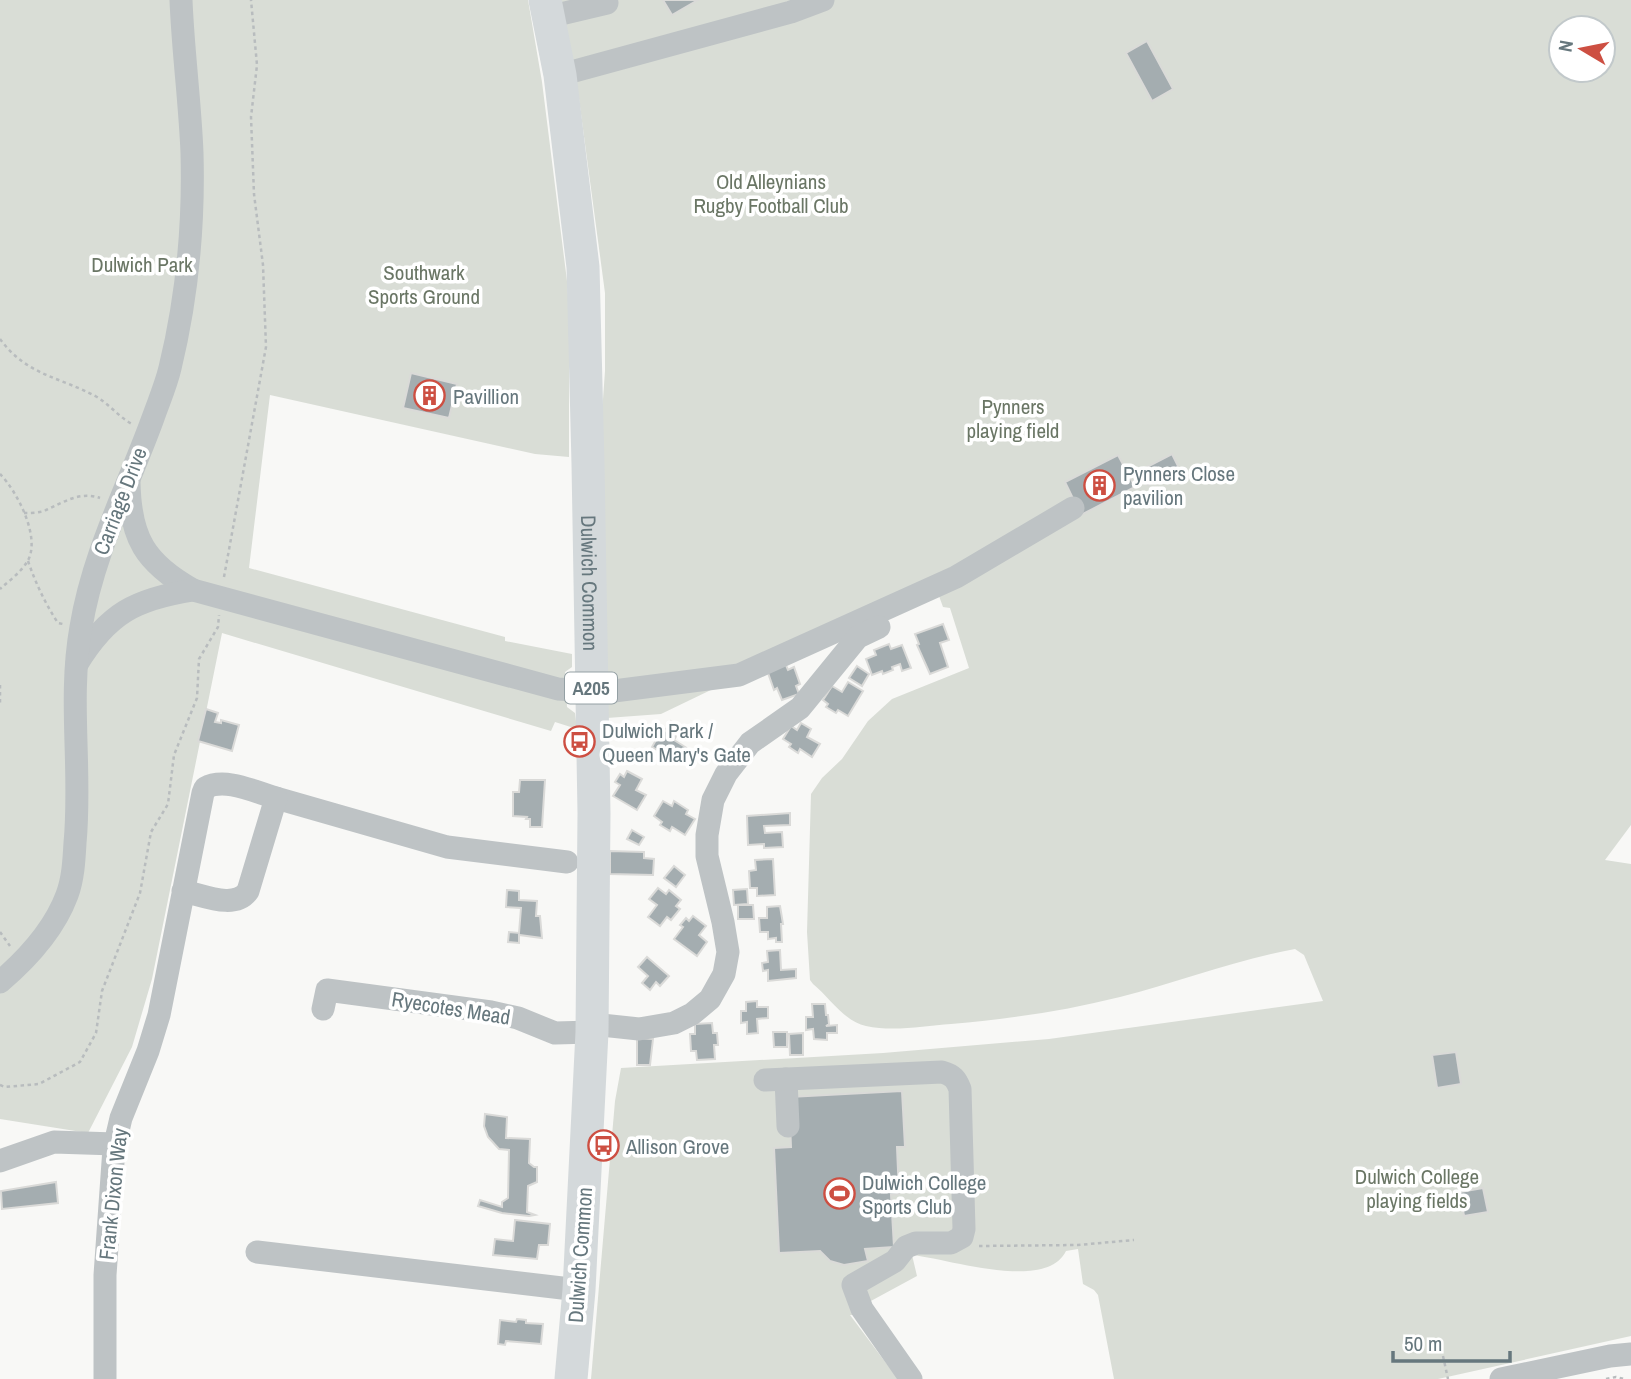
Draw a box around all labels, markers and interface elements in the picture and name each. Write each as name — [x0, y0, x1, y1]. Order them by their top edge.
north arrow — [1547, 14, 1617, 84]
text: N — [1551, 38, 1579, 54]
park label: Old Alleynians Rugby Football Club — [693, 167, 849, 220]
park label: Dulwich Park — [91, 250, 193, 279]
park label: Southwark Sports Ground — [368, 258, 480, 311]
building icon: Pavillion — [413, 379, 447, 413]
place label: Pavillion — [453, 382, 519, 411]
park label: Pynners playing field — [967, 392, 1059, 445]
street label: Carriage Drive — [86, 443, 154, 559]
place label: Pynners Close pavilion — [1123, 459, 1235, 512]
building icon: Pynners Close pavilion — [1083, 468, 1117, 502]
street label: Dulwich Common — [574, 515, 606, 651]
road number: A205 — [565, 673, 617, 704]
place label: Dulwich Park / Queen Mary's Gate — [602, 716, 751, 769]
bus stop icon: Dulwich Park / Queen Mary's Gate — [562, 725, 596, 759]
street label: Ryecotes Mead — [390, 984, 512, 1032]
street label: Frank Dixon Way — [92, 1126, 134, 1261]
bus stop icon: Allison Grove — [586, 1129, 620, 1163]
place label: Allison Grove — [625, 1132, 729, 1161]
park label: Dulwich College playing fields — [1355, 1162, 1479, 1215]
place label: Dulwich College Sports Club — [862, 1168, 986, 1221]
sports icon: Dulwich College Sports Club — [822, 1177, 856, 1211]
street label: Dulwich Common — [561, 1186, 599, 1324]
scale bar — [1393, 1320, 1510, 1364]
text: 50 m — [1404, 1329, 1442, 1358]

